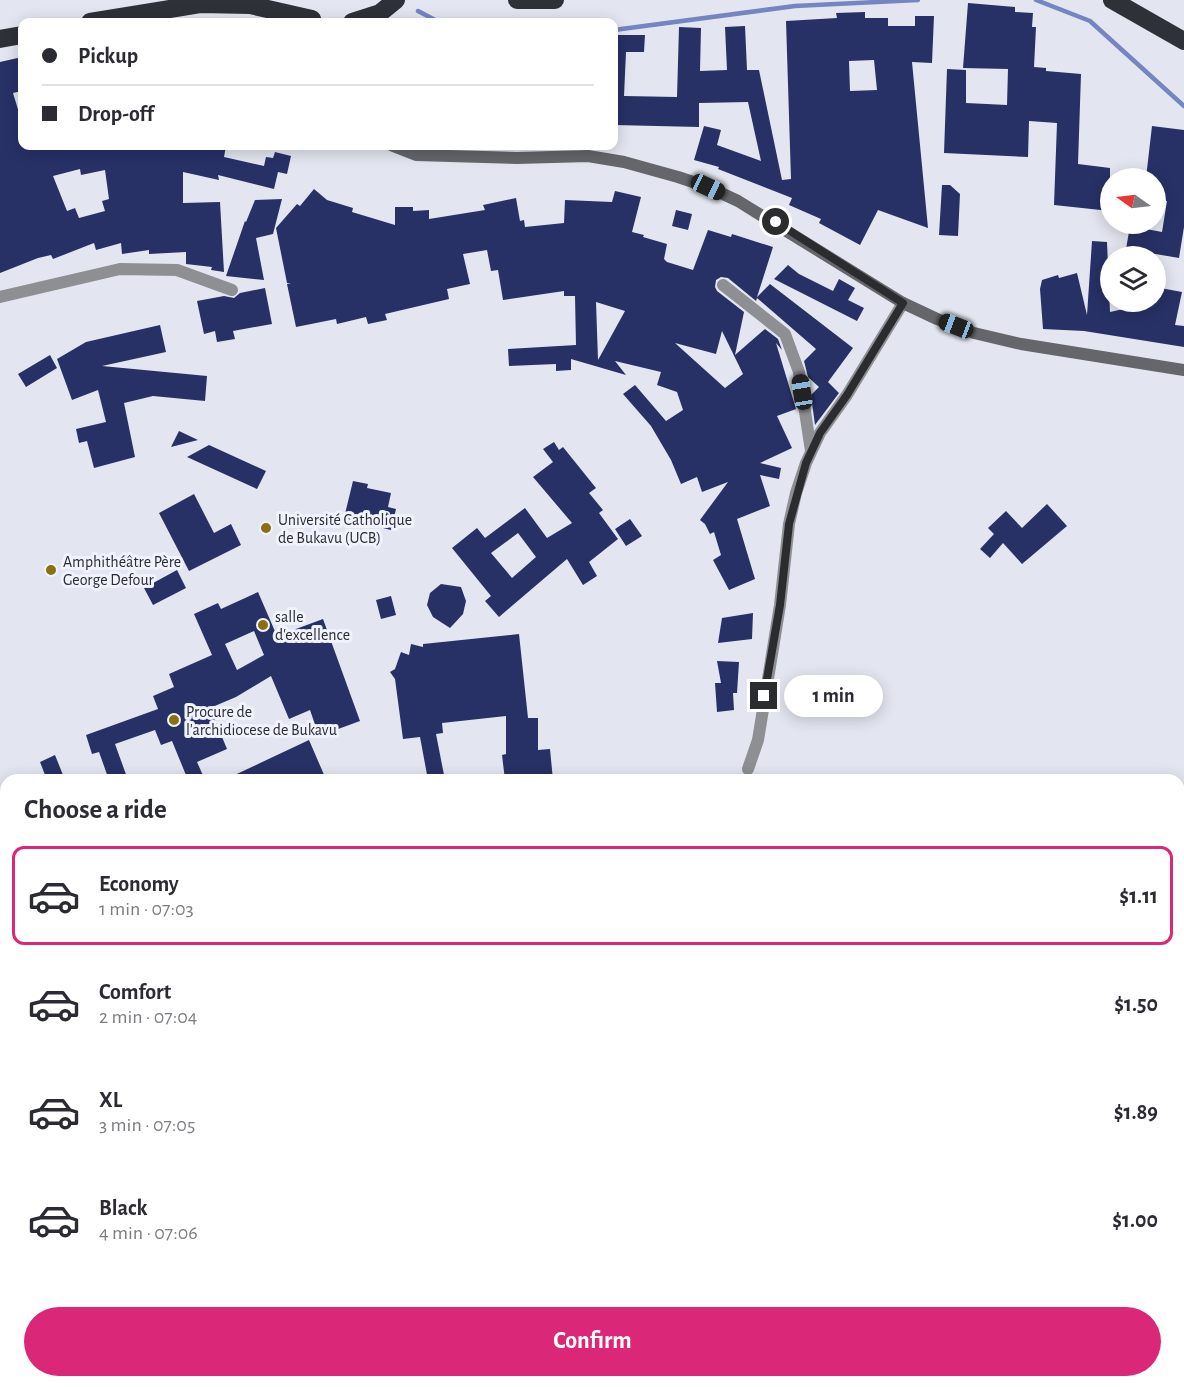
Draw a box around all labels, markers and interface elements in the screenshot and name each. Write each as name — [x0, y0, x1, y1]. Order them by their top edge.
text: Pickup — [78, 45, 138, 67]
text: Drop-off — [78, 103, 154, 125]
north arrow — [1100, 168, 1166, 234]
map controls — [1100, 168, 1166, 312]
car — [688, 171, 728, 203]
route start — [762, 208, 789, 235]
button: layers — [1100, 246, 1166, 312]
car — [936, 311, 976, 341]
car — [790, 373, 814, 411]
place label: Université Catholique de Bukavu (UCB) — [278, 512, 412, 546]
marker: Université Catholique de Bukavu (UCB) — [259, 521, 273, 535]
place label: Amphithéâtre Père George Defour — [63, 554, 181, 588]
marker: Amphithéâtre Père George Defour — [44, 563, 58, 577]
place label: salle d'excellence — [275, 609, 350, 643]
marker: salle d'excellence — [256, 618, 270, 632]
callout: 1 min — [785, 675, 884, 717]
route end — [750, 682, 777, 709]
text: 1 min — [812, 686, 855, 706]
place label: Procure de l'archidiocese de Bukavu — [186, 704, 337, 738]
marker: Procure de l'archidiocese de Bukavu — [167, 713, 181, 727]
text: Choose a ride — [24, 796, 167, 823]
icon: car — [27, 869, 81, 923]
text: Economy — [99, 873, 179, 895]
text: $1.11 — [1119, 885, 1158, 907]
text: 1 min · 07:03 — [99, 899, 194, 919]
icon: car — [27, 977, 81, 1031]
text: Comfort — [99, 981, 171, 1003]
text: $1.50 — [1114, 993, 1158, 1015]
text: 2 min · 07:04 — [99, 1007, 197, 1027]
icon: car — [27, 1085, 81, 1139]
text: XL — [99, 1089, 122, 1111]
text: $1.89 — [1114, 1101, 1158, 1123]
text: 3 min · 07:05 — [99, 1115, 195, 1135]
icon: car — [27, 1193, 81, 1247]
text: Black — [99, 1197, 147, 1219]
text: $1.00 — [1112, 1209, 1158, 1231]
text: 4 min · 07:06 — [99, 1223, 198, 1243]
button: Confirm — [24, 1307, 1161, 1376]

